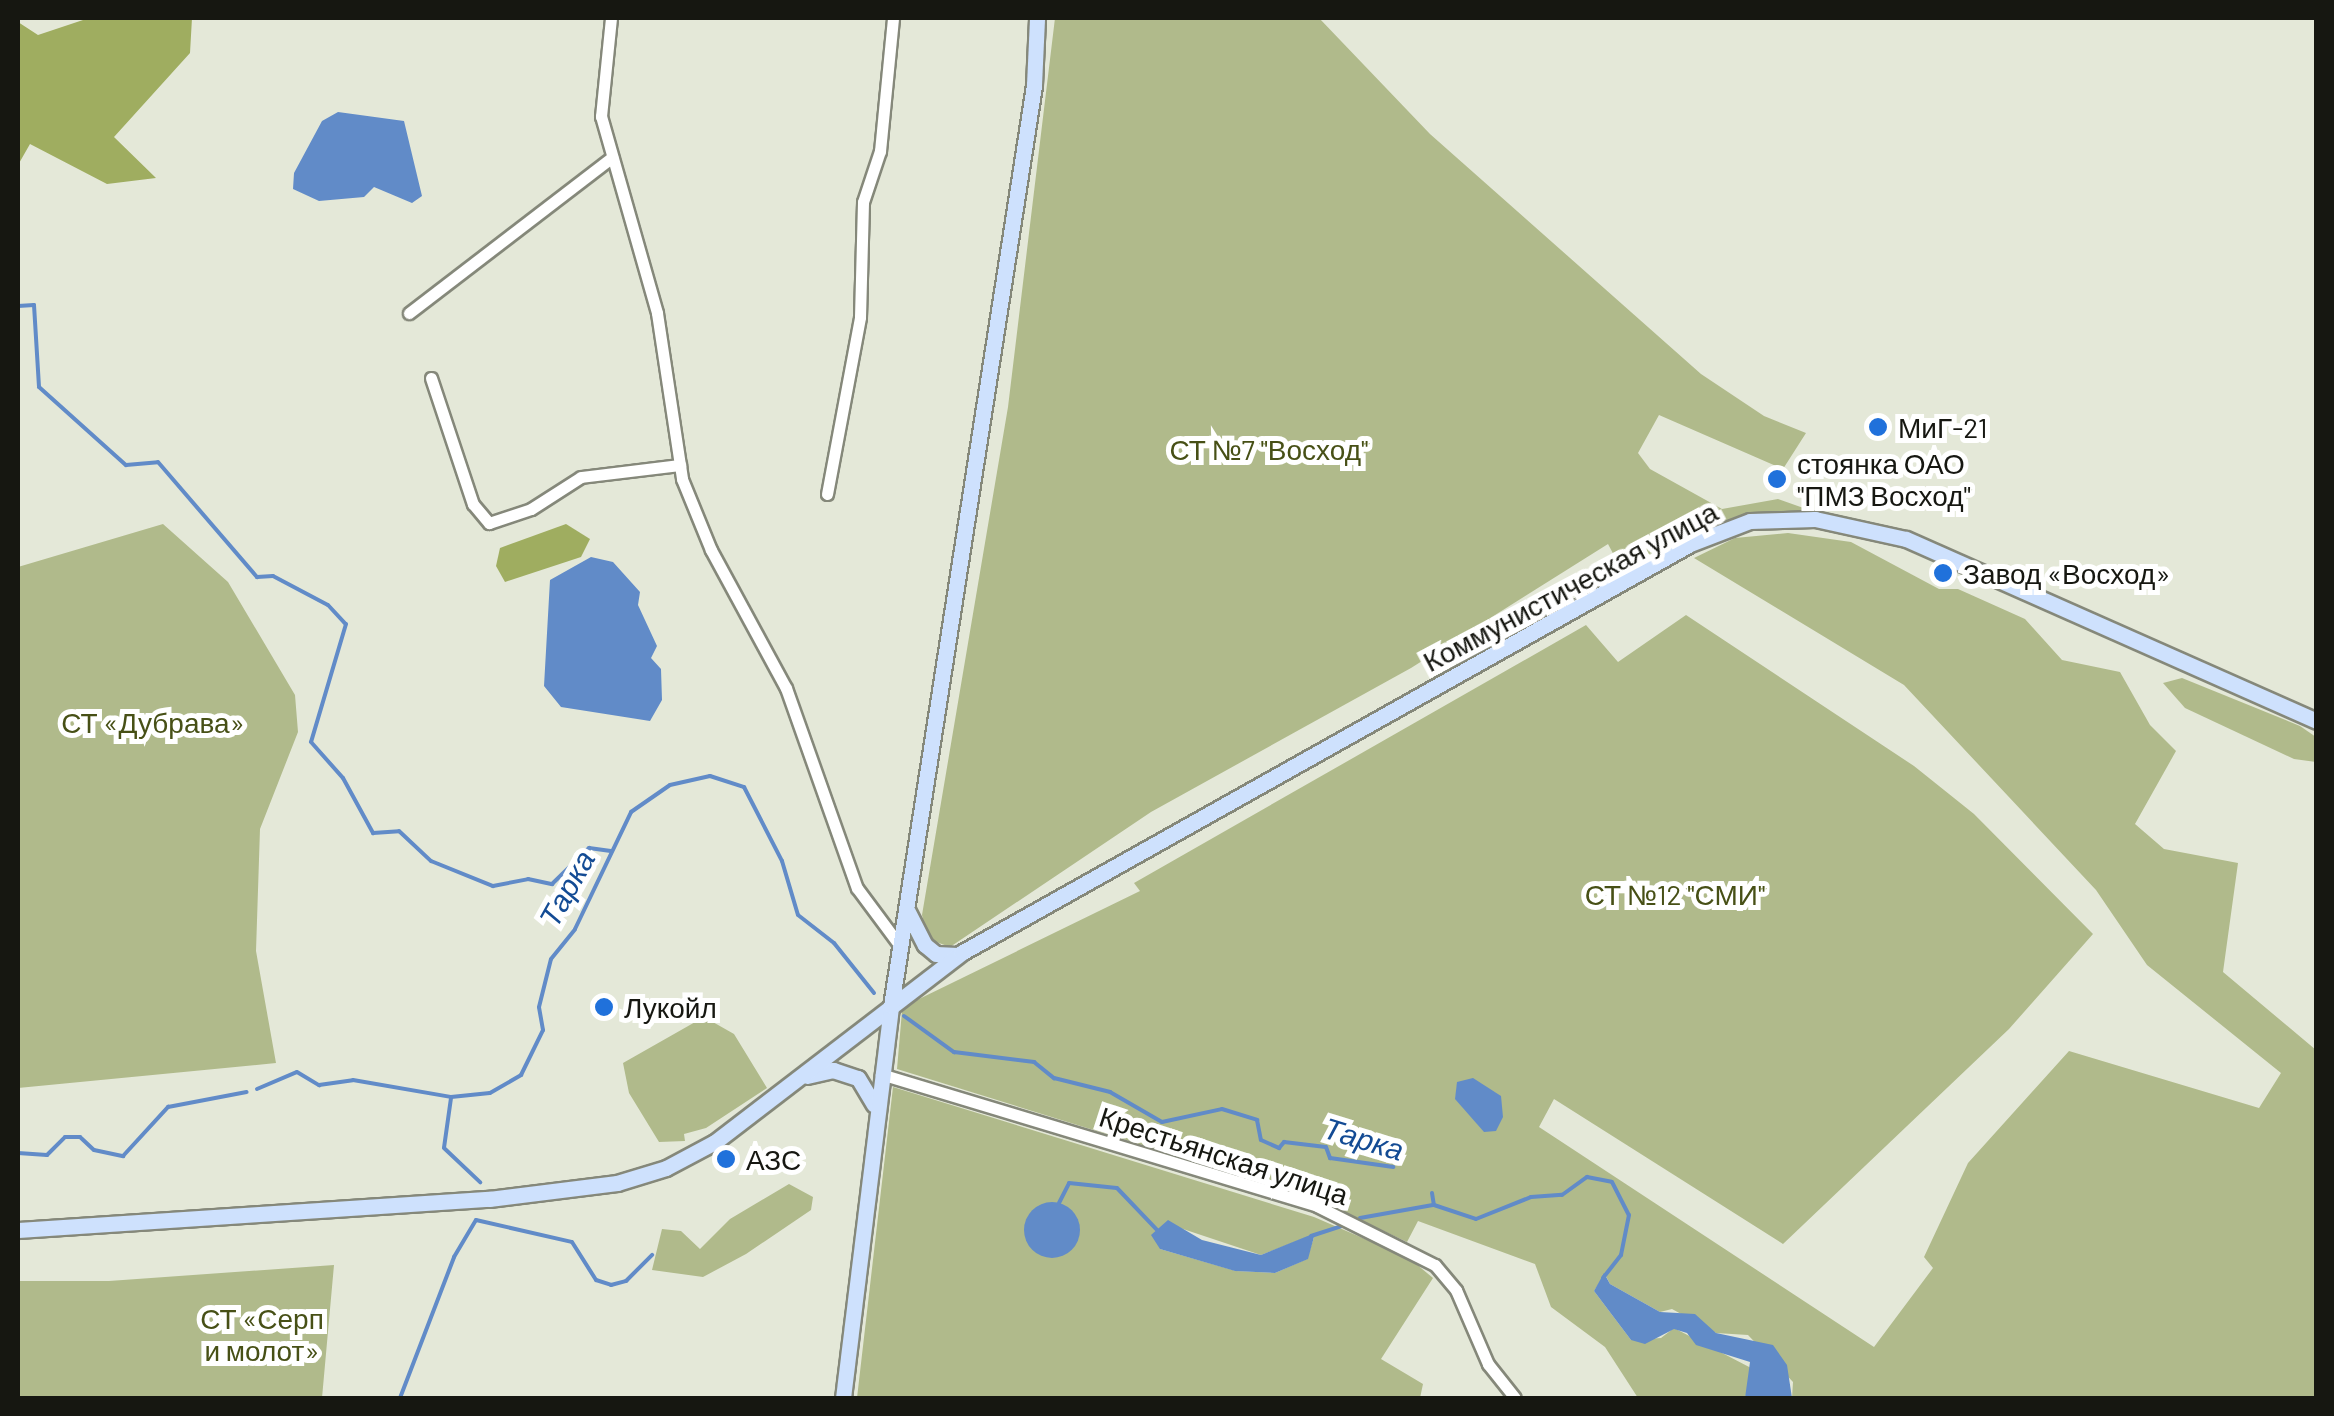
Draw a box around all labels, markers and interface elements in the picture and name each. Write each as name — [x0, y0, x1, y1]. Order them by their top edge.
place label: МиГ-21 — [1898, 410, 1988, 444]
marker: МиГ-21 — [1867, 416, 1889, 438]
park label: СТ №7 "Восход" — [1170, 432, 1368, 466]
place label: стоянка ОАО "ПМЗ Восход" — [1797, 446, 1971, 512]
marker: стоянка ОАО "ПМЗ Восход" — [1766, 468, 1788, 490]
street label: Коммунистическая улица — [1417, 494, 1723, 678]
place label: Завод «Восход» — [1963, 556, 2170, 590]
marker: Завод «Восход» — [1932, 562, 1954, 584]
park label: СТ «Дубрава» — [61, 705, 245, 739]
water label: Тарка — [530, 843, 602, 933]
park label: СТ №12 "СМИ" — [1585, 877, 1765, 911]
place label: Лукойл — [624, 990, 717, 1024]
marker: Лукойл — [593, 996, 615, 1018]
street label: Крестьянская улица — [1095, 1099, 1353, 1211]
water label: Тарка — [1320, 1109, 1408, 1167]
place label: АЗС — [746, 1142, 801, 1176]
marker: АЗС — [715, 1148, 737, 1170]
park label: СТ «Серп и молот» — [200, 1301, 324, 1367]

